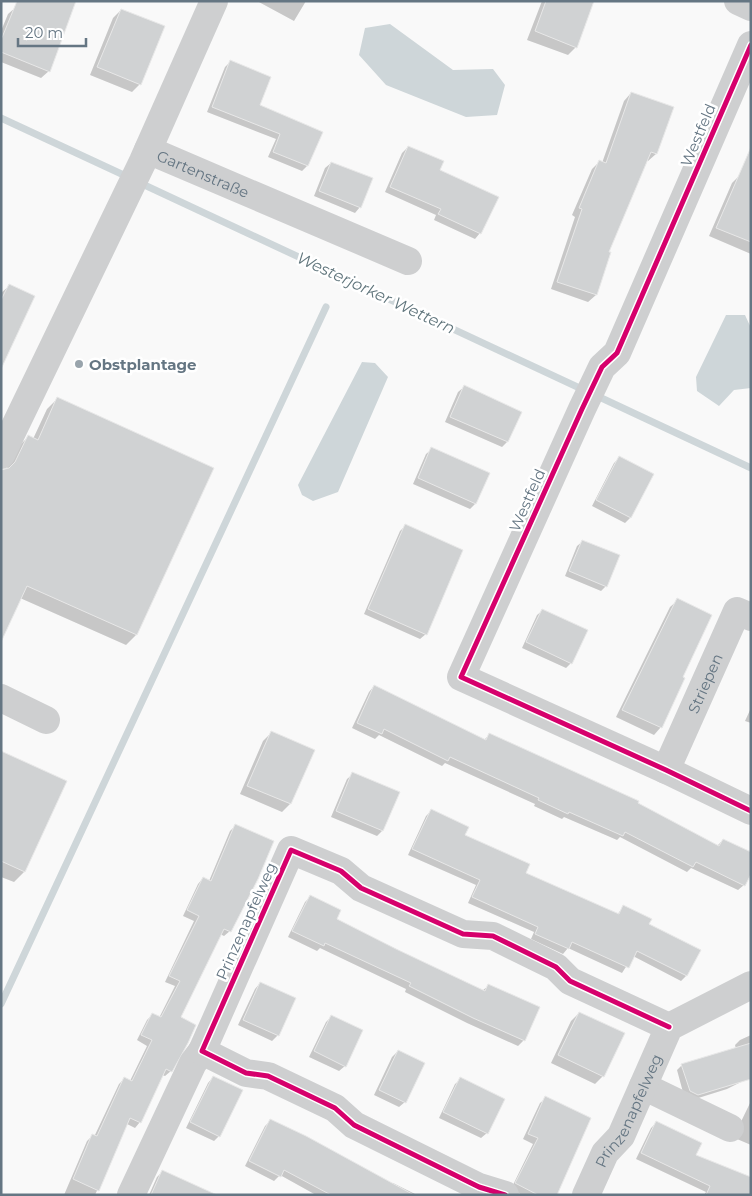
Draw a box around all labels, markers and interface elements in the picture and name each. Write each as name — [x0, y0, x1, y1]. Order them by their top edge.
scale bar — [18, 15, 85, 47]
text: 20 m — [25, 23, 63, 42]
street label: Westfeld — [676, 101, 720, 169]
street label: Gartenstraße — [154, 145, 252, 202]
water label: Westerjorker Wettern — [294, 248, 458, 338]
place label: Obstplantage — [89, 355, 197, 374]
marker: Obstplantage — [73, 358, 85, 370]
street label: Westfeld — [505, 466, 549, 534]
street label: Striepen — [683, 650, 726, 716]
street label: Prinzenapfelweg — [212, 859, 280, 983]
street label: Prinzenapfelweg — [590, 1051, 666, 1170]

